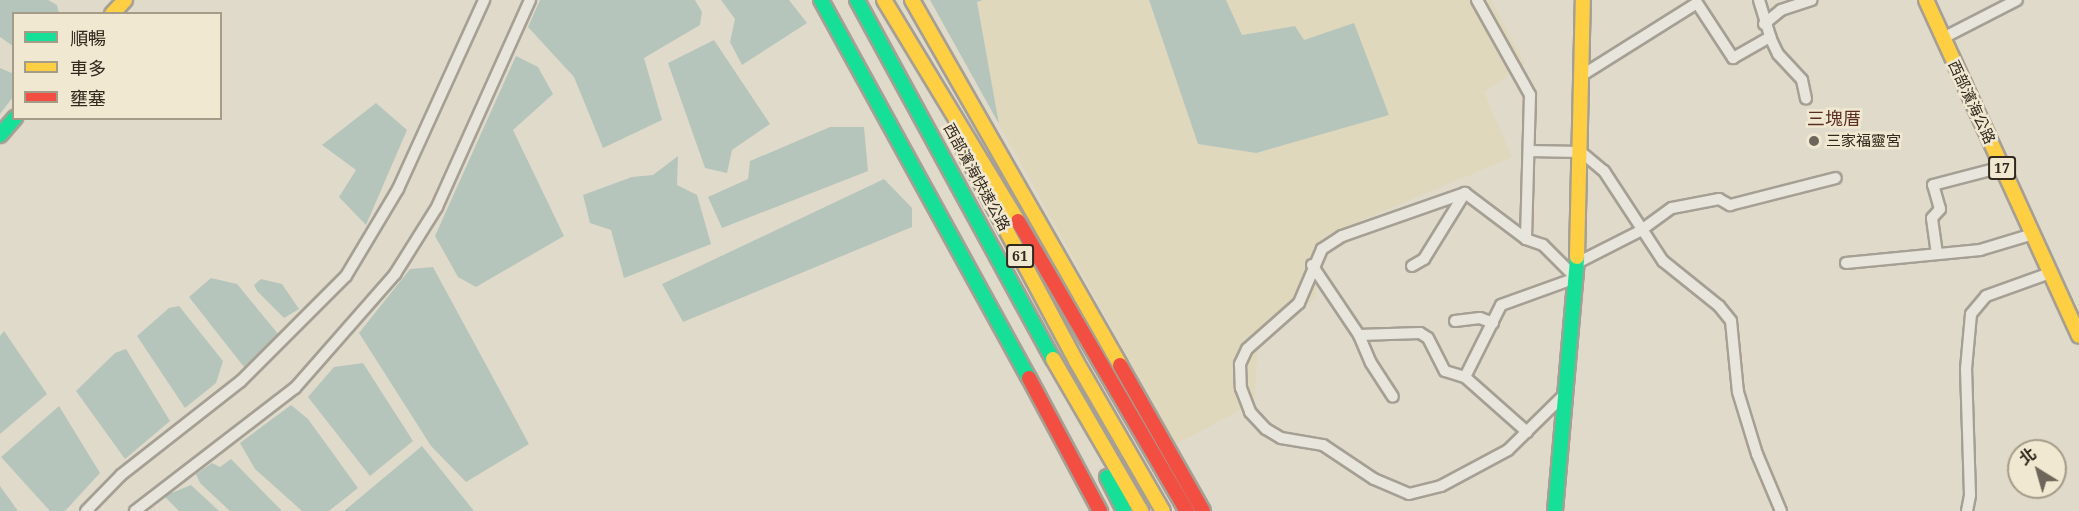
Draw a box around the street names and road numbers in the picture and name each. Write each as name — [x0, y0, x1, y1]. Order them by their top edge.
street label: 西部濱海公路 — [1945, 57, 1999, 147]
street label: 西部濱海快速公路 — [940, 120, 1014, 234]
road number: 17 — [1987, 157, 2017, 179]
road number: 61 — [1005, 245, 1035, 267]

